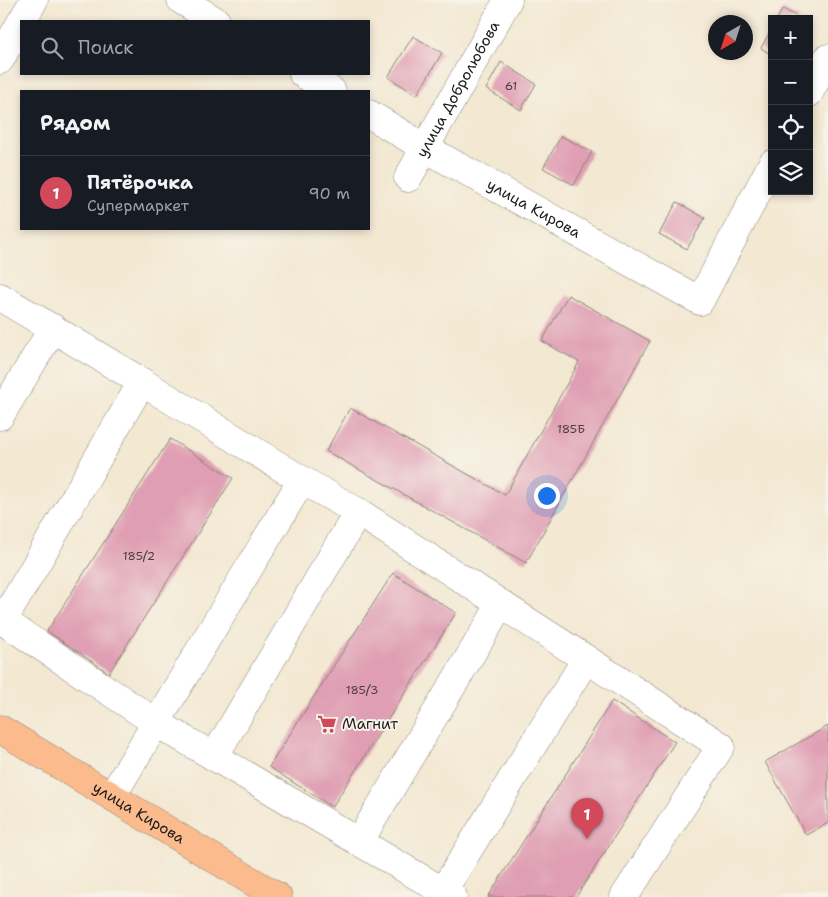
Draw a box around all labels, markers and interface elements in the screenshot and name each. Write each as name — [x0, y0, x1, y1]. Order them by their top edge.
north arrow — [708, 15, 753, 60]
map controls — [768, 15, 813, 195]
button: + — [768, 15, 813, 60]
street label: улица Добролюбова — [412, 17, 505, 161]
search box — [20, 20, 370, 75]
icon: search — [38, 34, 66, 62]
text: Поиск — [78, 35, 133, 60]
button: − — [768, 60, 813, 105]
house number: 61 — [505, 78, 517, 94]
button: locate — [768, 105, 813, 150]
text: Рядом — [40, 109, 110, 137]
button: layers — [768, 150, 813, 195]
text: Пятёрочка — [87, 170, 193, 195]
street label: улица Кирова — [483, 174, 585, 243]
text: 1 — [52, 183, 60, 204]
text: 90 m — [309, 183, 350, 204]
text: Супермаркет — [87, 195, 189, 216]
house number: 185Б — [557, 421, 585, 437]
your location — [534, 483, 560, 509]
house number: 185/2 — [123, 548, 155, 564]
house number: 185/3 — [346, 682, 378, 698]
supermarket icon: Магнит — [316, 713, 338, 735]
place label: Магнит — [342, 714, 398, 734]
street label: улица Кирова — [89, 777, 189, 849]
pin: 1 — [571, 798, 603, 839]

